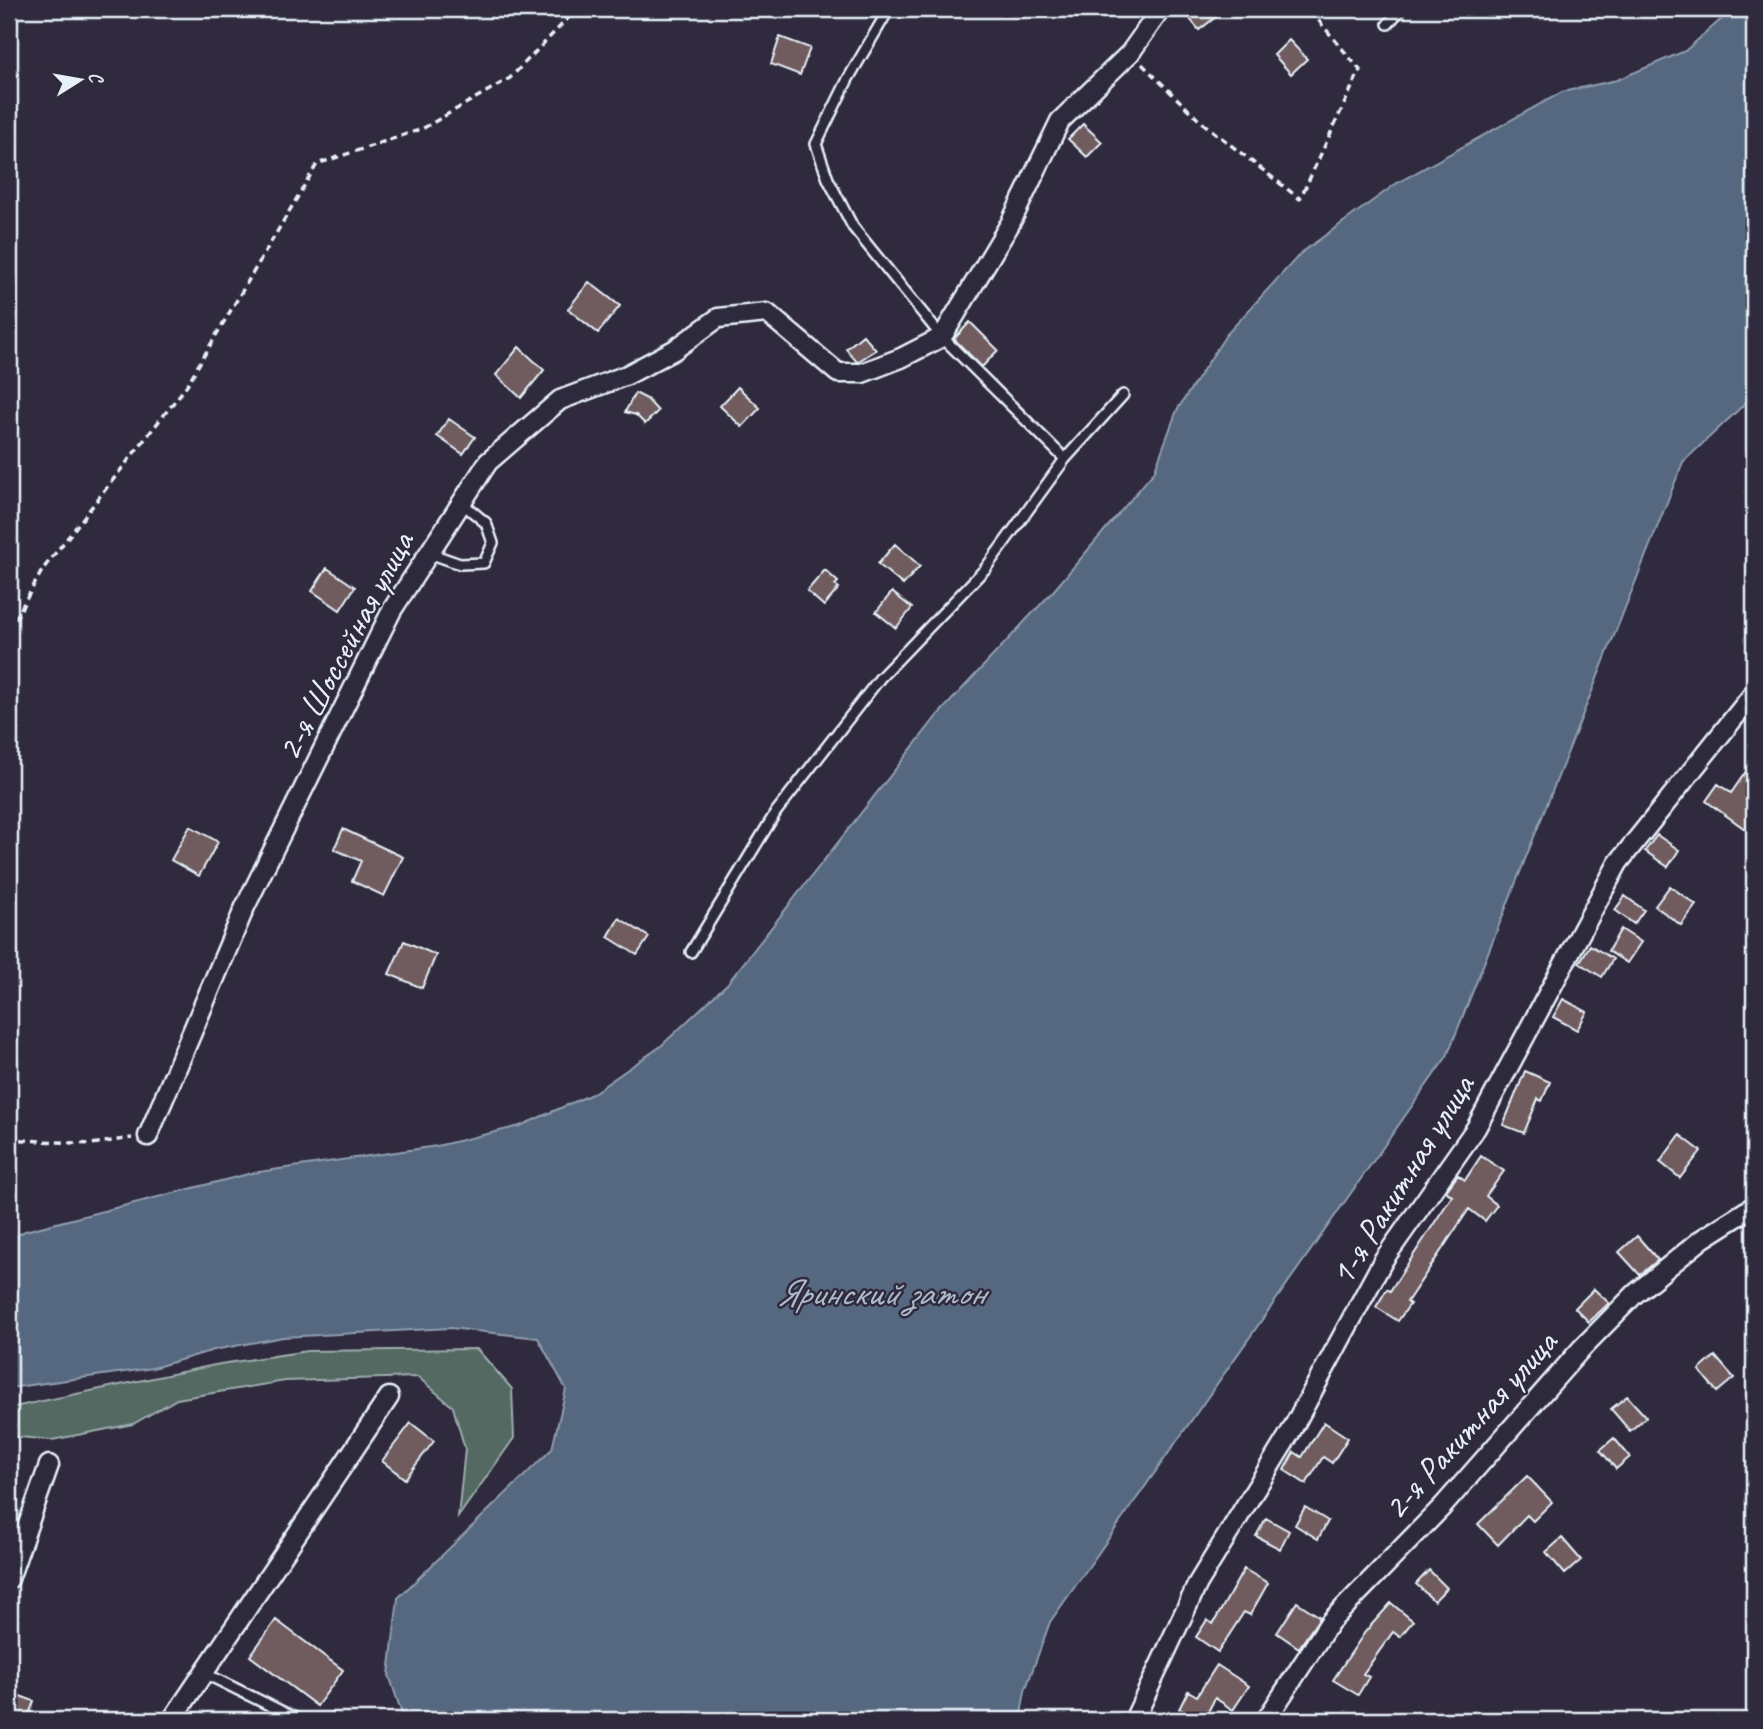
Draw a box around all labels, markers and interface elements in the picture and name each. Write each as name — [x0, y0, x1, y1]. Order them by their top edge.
north arrow — [46, 46, 116, 116]
text: С — [83, 70, 109, 86]
street label: 2-я Шоссейная улица — [266, 522, 425, 768]
street label: 1-я Ракитная улица — [1319, 1065, 1486, 1293]
water label: Яринский затон — [776, 1269, 990, 1317]
street label: 2-я Ракитная улица — [1373, 1320, 1568, 1529]

